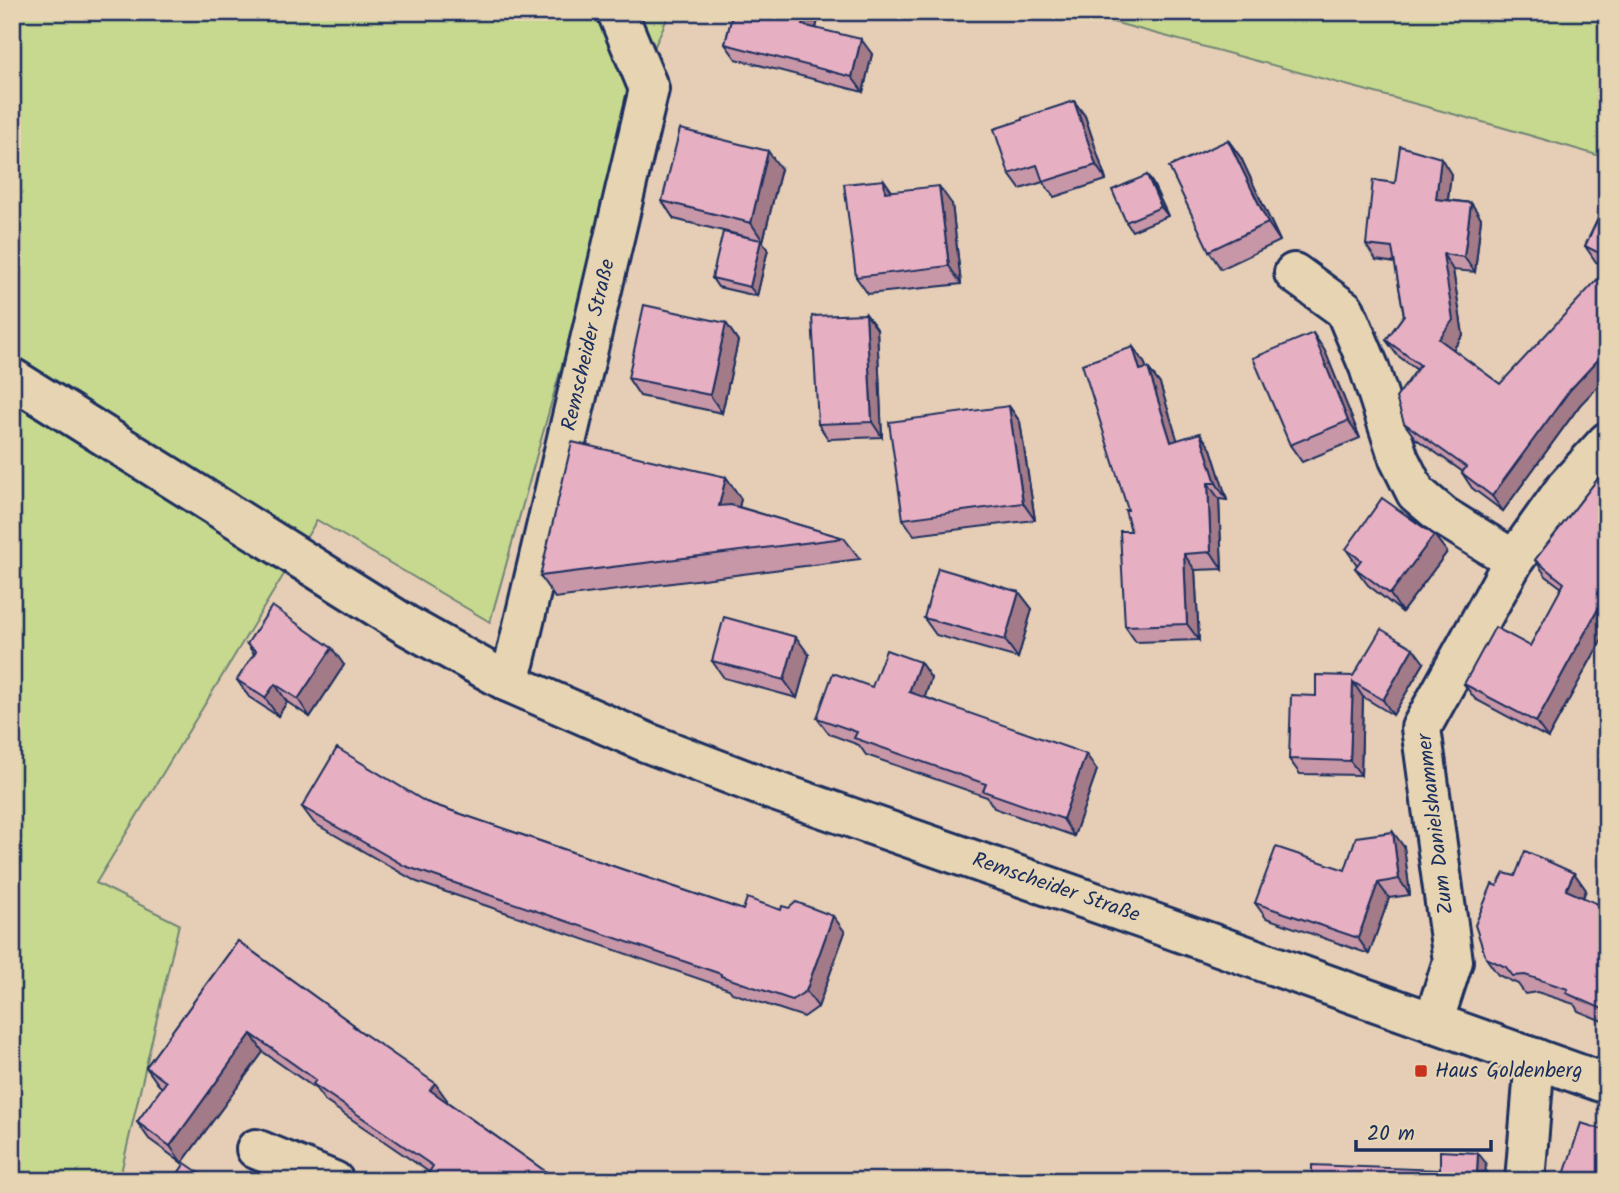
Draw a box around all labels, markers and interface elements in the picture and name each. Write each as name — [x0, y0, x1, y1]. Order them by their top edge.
street label: Remscheider Straße — [553, 255, 625, 434]
street label: Zum Danielshammer — [1408, 730, 1463, 916]
street label: Remscheider Straße — [968, 844, 1145, 932]
place label: Haus Goldenberg — [1435, 1055, 1582, 1088]
marker: Haus Goldenberg — [1413, 1063, 1429, 1079]
scale bar — [1356, 1109, 1491, 1153]
text: 20 m — [1367, 1118, 1415, 1151]

